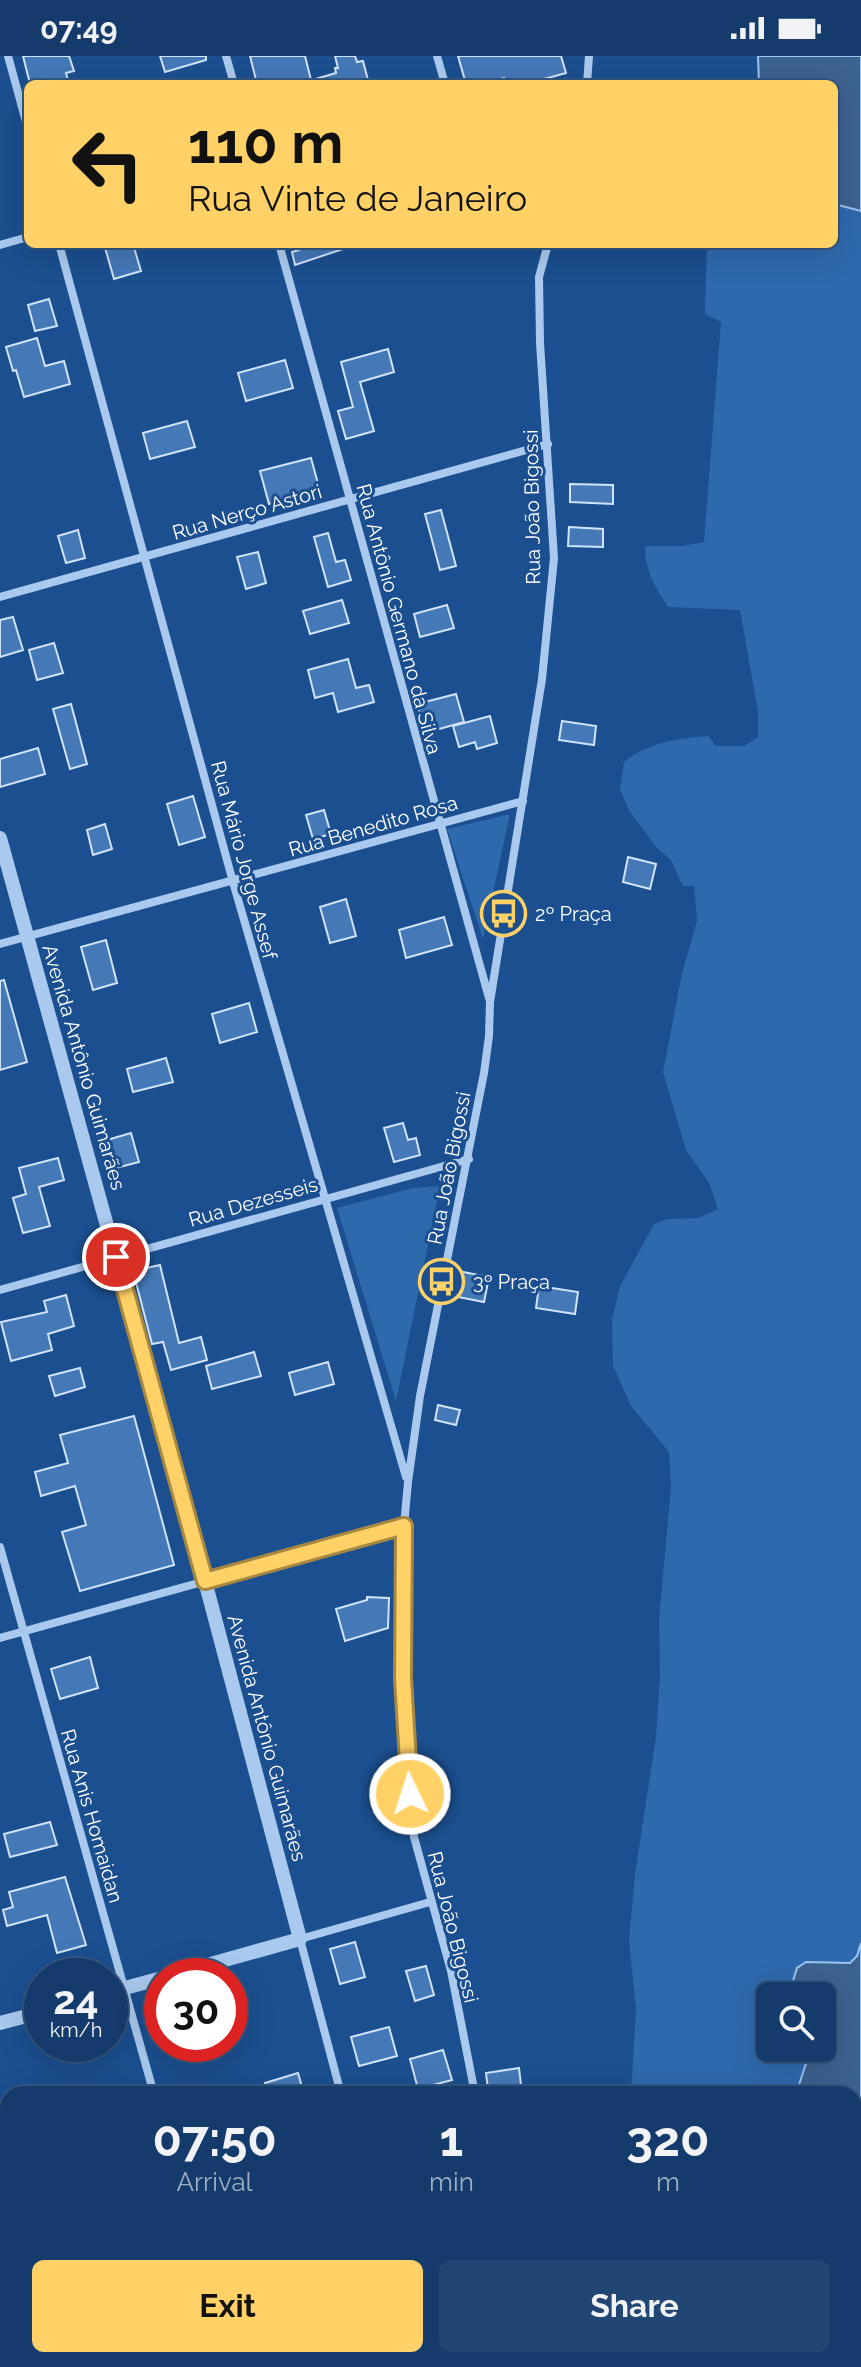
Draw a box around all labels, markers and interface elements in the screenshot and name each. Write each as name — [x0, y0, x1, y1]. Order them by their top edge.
text: 07:49 — [40, 11, 117, 46]
text: 110 m — [188, 110, 343, 176]
icon: left — [56, 112, 160, 216]
text: Rua Vinte de Janeiro — [188, 177, 527, 219]
street label: Rua João Bigossi — [519, 429, 545, 585]
street label: Rua Nerço Astori — [169, 479, 325, 545]
street label: Rua Antônio Germano da Silva — [351, 481, 447, 757]
street label: Rua Mário Jorge Assef — [206, 758, 282, 963]
street label: Rua Benedito Rosa — [286, 790, 460, 862]
bus stop icon: 2º Praça — [480, 890, 528, 938]
place label: 2º Praça — [535, 902, 612, 926]
street label: Avenida Antônio Guimarães — [37, 941, 131, 1193]
street label: Rua João Bigossi — [422, 1090, 476, 1246]
street label: Rua Dezesseis — [186, 1172, 320, 1232]
pin — [82, 1223, 150, 1291]
icon: arrive — [94, 1235, 138, 1279]
bus stop icon: 3º Praça — [418, 1258, 466, 1306]
place label: 3º Praça — [473, 1270, 550, 1294]
street label: Avenida Antônio Guimarães — [222, 1612, 312, 1864]
street label: Rua Anis Homaidan — [56, 1726, 128, 1906]
position arrow — [368, 1752, 452, 1836]
street label: Rua João Bigossi — [423, 1849, 483, 2005]
speed limit sign: 30 — [144, 1958, 248, 2062]
text: 24 — [53, 1976, 99, 2023]
map controls — [756, 1982, 836, 2062]
button: search — [756, 1982, 836, 2062]
text: km/h — [50, 2018, 102, 2042]
text: 07:50 — [152, 2111, 277, 2167]
text: 1 — [440, 2111, 463, 2167]
text: 320 — [626, 2111, 710, 2167]
text: Arrival — [176, 2167, 253, 2197]
text: min — [429, 2167, 474, 2197]
text: m — [656, 2167, 680, 2197]
button: Exit — [32, 2260, 423, 2352]
button: Share — [439, 2260, 830, 2352]

